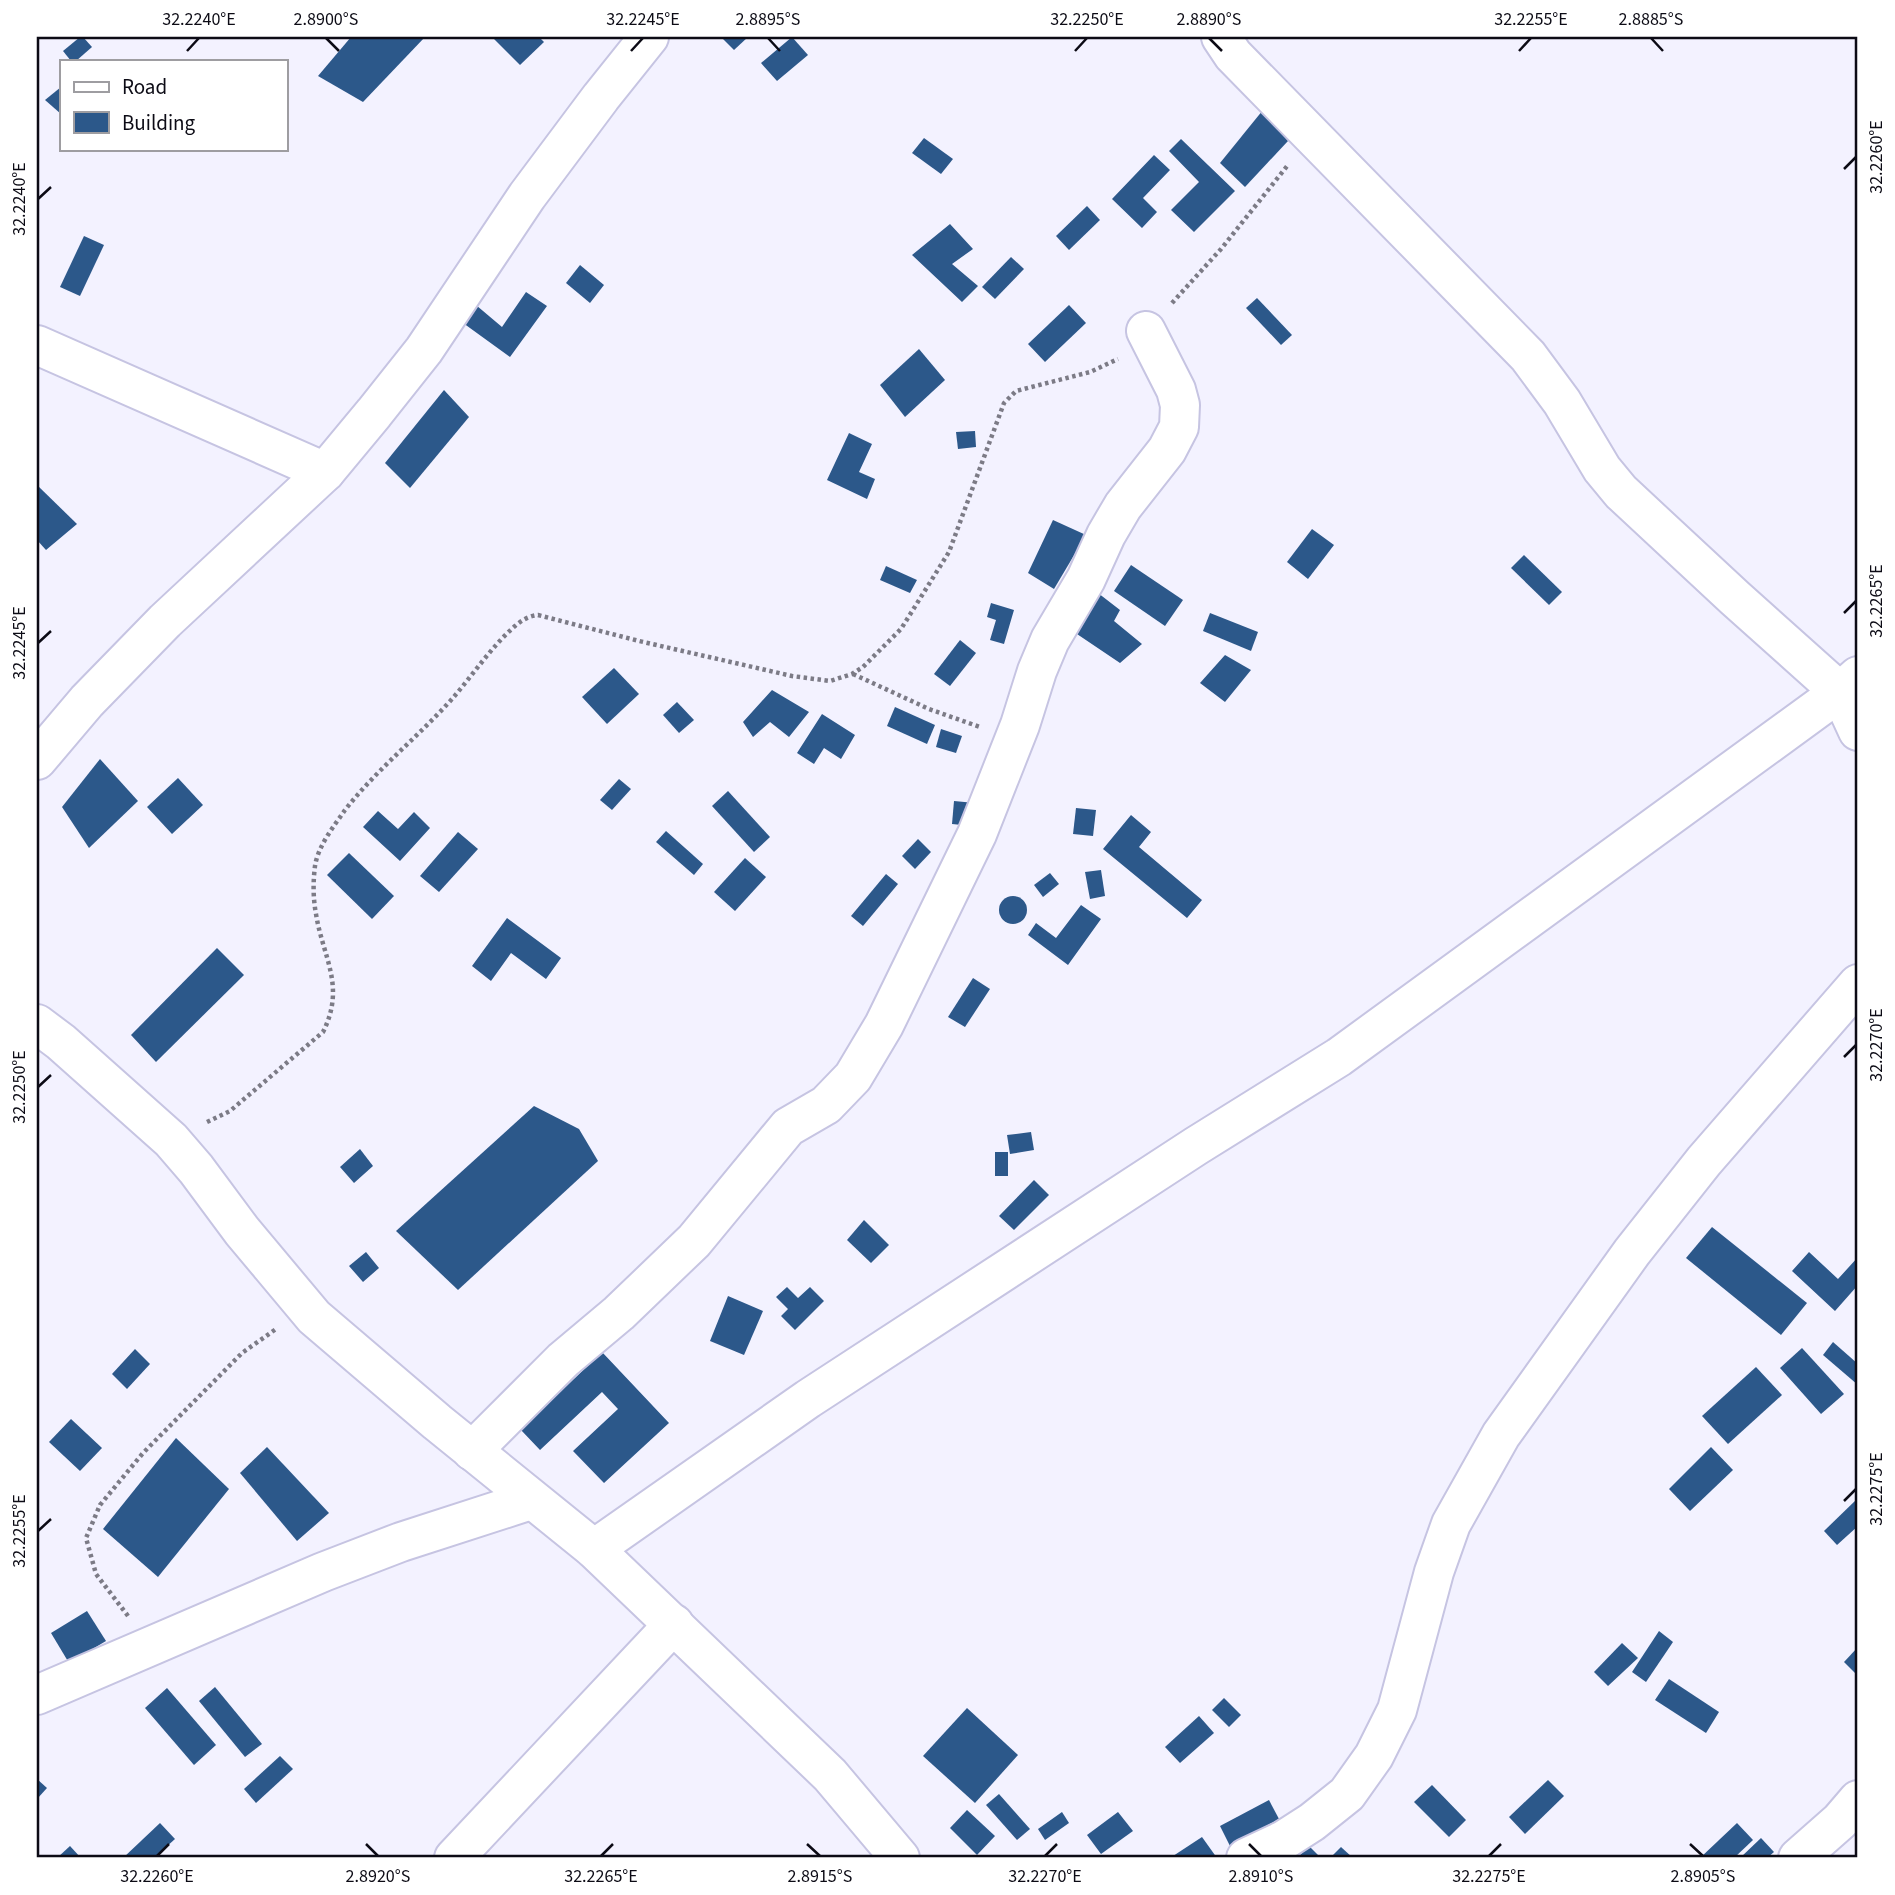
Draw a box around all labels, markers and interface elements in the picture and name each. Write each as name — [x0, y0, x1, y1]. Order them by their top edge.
text: 32.2240°E — [162, 7, 236, 32]
text: 2.8900°S — [294, 7, 358, 32]
text: 32.2245°E — [606, 7, 680, 32]
text: 2.8895°S — [736, 7, 800, 32]
text: 32.2250°E — [1050, 7, 1124, 32]
text: 2.8890°S — [1177, 7, 1241, 32]
text: 32.2255°E — [1494, 7, 1568, 32]
text: 2.8885°S — [1619, 7, 1683, 32]
legend — [60, 60, 287, 150]
text: Road — [122, 72, 167, 102]
text: Building — [122, 108, 196, 138]
text: 32.2260°E — [1864, 120, 1889, 194]
text: 32.2240°E — [7, 162, 32, 236]
text: 32.2265°E — [1864, 564, 1889, 638]
text: 32.2245°E — [7, 606, 32, 680]
text: 32.2270°E — [1864, 1008, 1889, 1082]
text: 32.2250°E — [7, 1050, 32, 1124]
text: 32.2275°E — [1864, 1452, 1889, 1526]
text: 32.2255°E — [7, 1494, 32, 1568]
text: 32.2260°E — [120, 1864, 194, 1889]
text: 2.8920°S — [346, 1864, 410, 1889]
text: 32.2265°E — [564, 1864, 638, 1889]
text: 2.8915°S — [788, 1864, 852, 1889]
text: 32.2270°E — [1008, 1864, 1082, 1889]
text: 2.8910°S — [1229, 1864, 1293, 1889]
text: 32.2275°E — [1452, 1864, 1526, 1889]
text: 2.8905°S — [1671, 1864, 1735, 1889]

